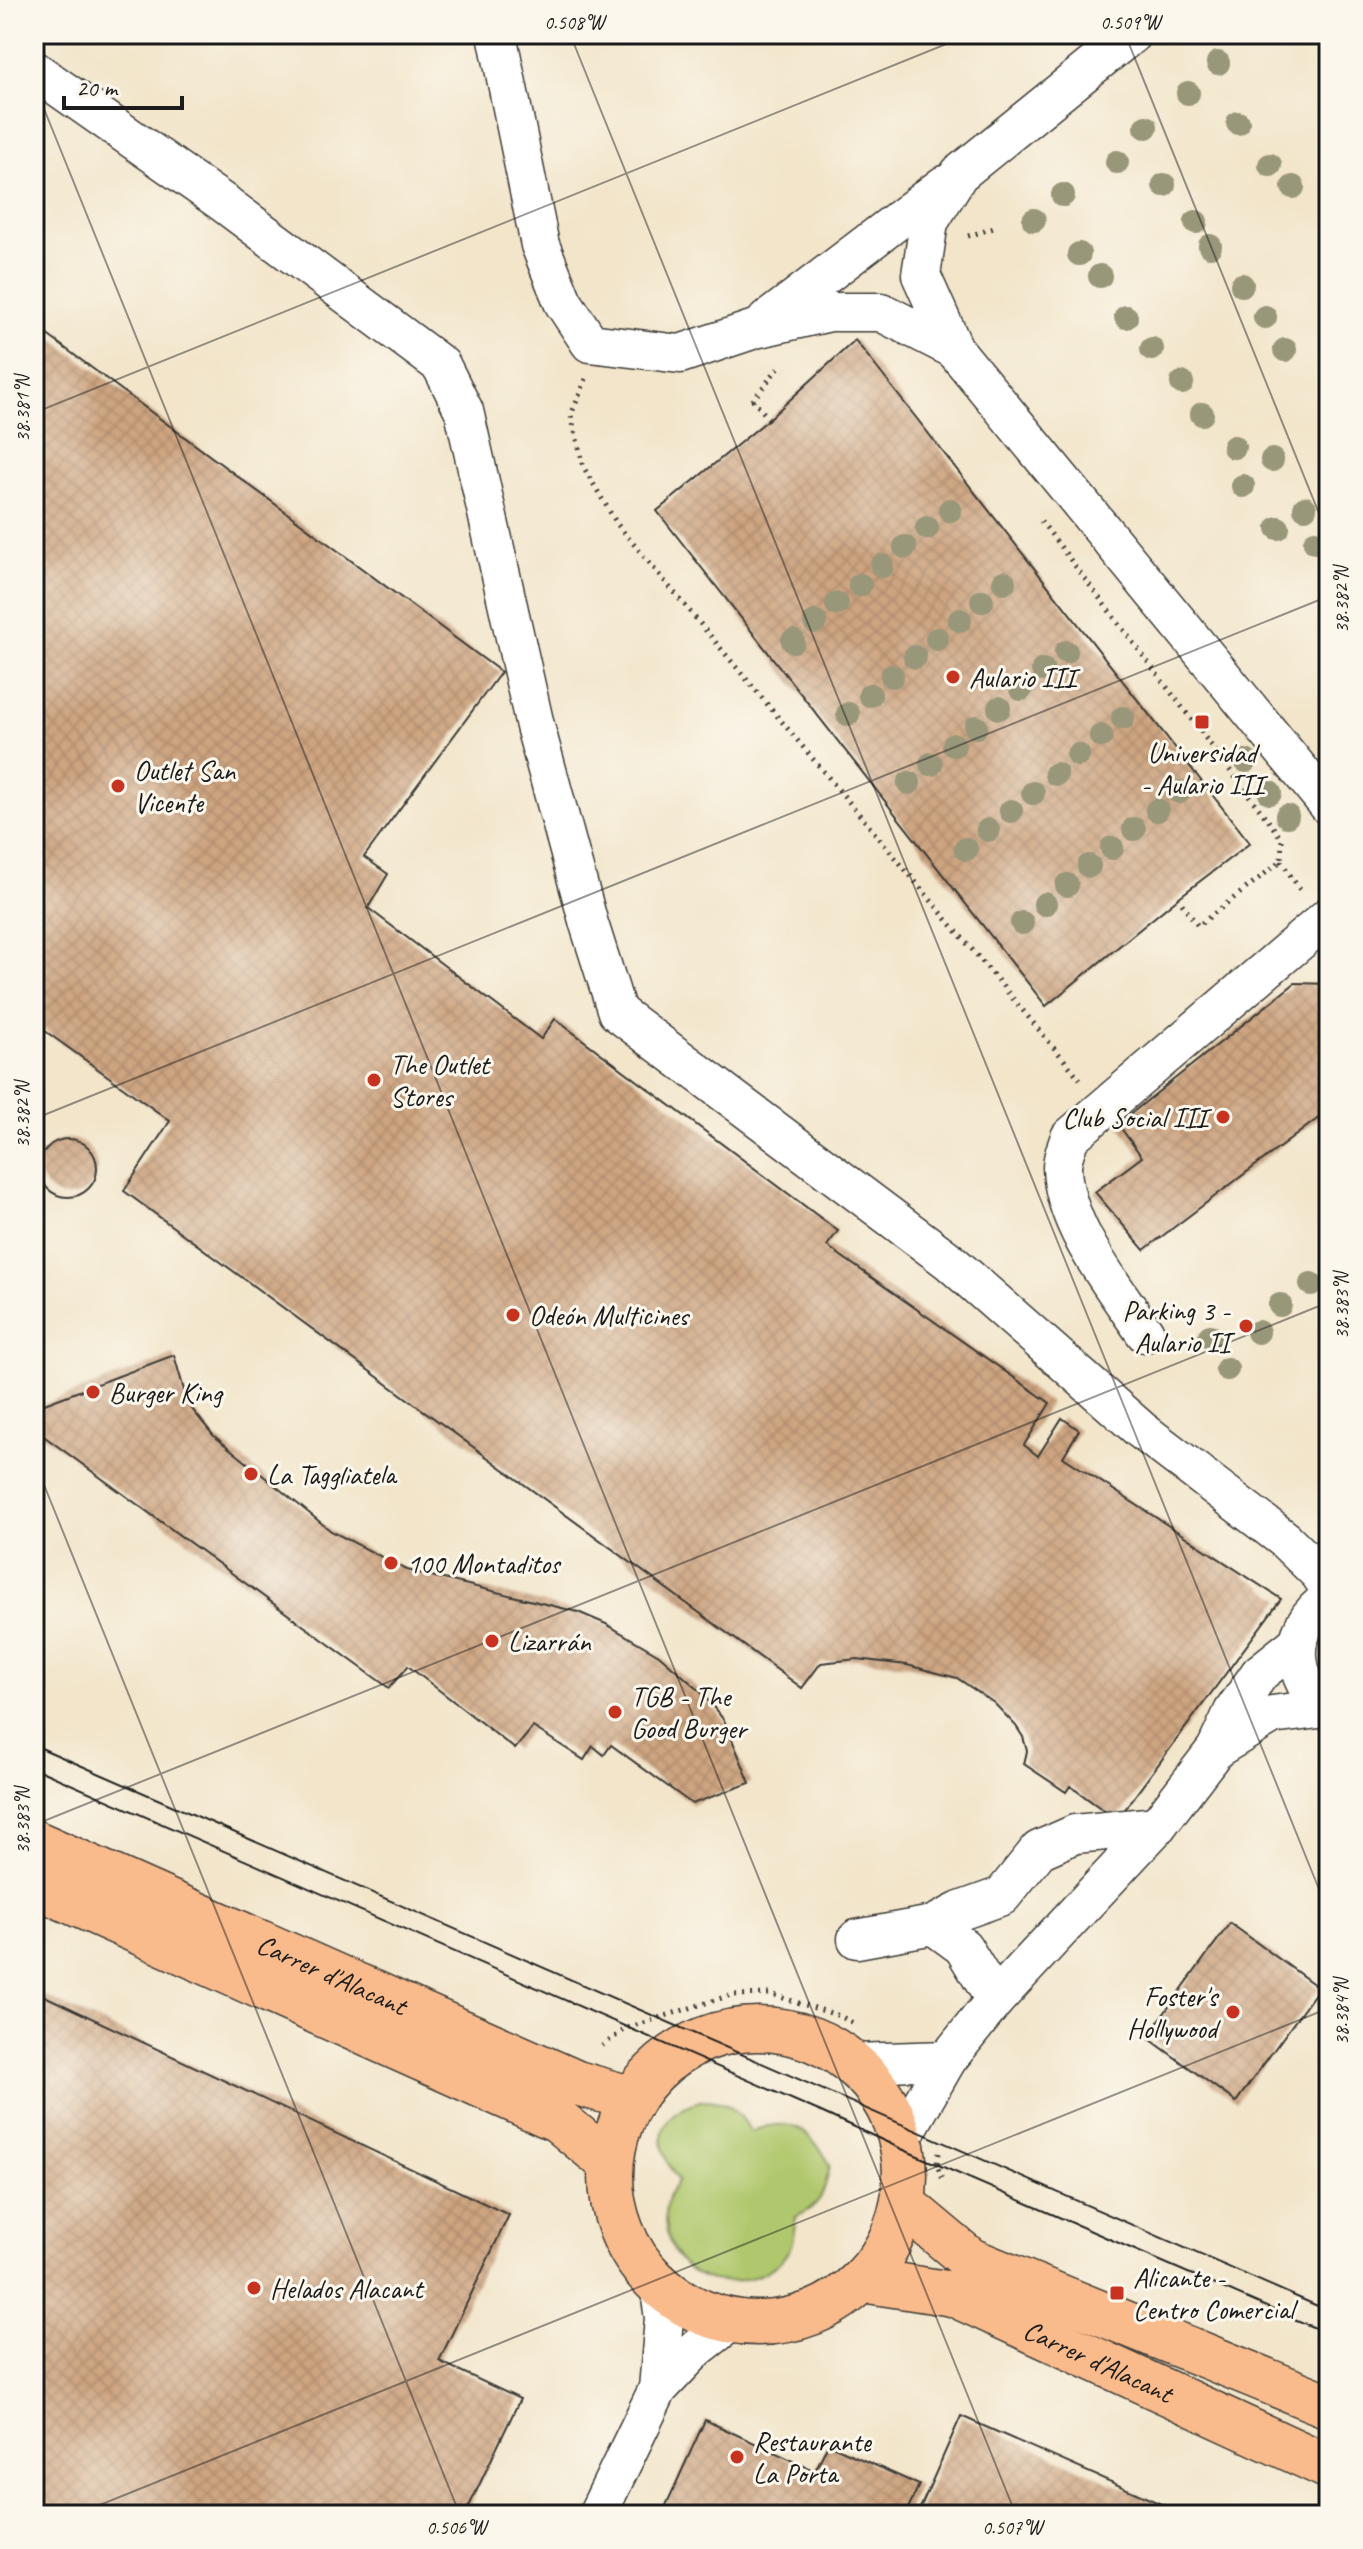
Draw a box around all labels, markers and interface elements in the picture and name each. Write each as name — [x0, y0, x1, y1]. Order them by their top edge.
text: 0.508°W — [544, 10, 608, 35]
text: 0.509°W — [1100, 10, 1164, 35]
scale bar — [64, 60, 182, 110]
text: 20 m — [76, 73, 119, 103]
text: 38.381°N — [10, 373, 35, 442]
text: 38.382°N — [1329, 564, 1354, 633]
place label: Aulario III — [969, 660, 1081, 695]
marker: Aulario III — [944, 668, 962, 686]
marker: Universidad - Aulario III — [1193, 713, 1211, 731]
place label: Universidad - Aulario III — [1141, 735, 1269, 802]
place label: Outlet San Vicente — [134, 753, 236, 820]
marker: Outlet San Vicente — [109, 777, 127, 795]
place label: The Outlet Stores — [390, 1047, 492, 1114]
marker: The Outlet Stores — [365, 1071, 383, 1089]
text: 38.382°N — [10, 1079, 35, 1148]
place label: Club Social III — [1063, 1100, 1213, 1135]
marker: Club Social III — [1214, 1108, 1232, 1126]
text: 38.383°N — [1329, 1270, 1354, 1339]
place label: Parking 3 - Aulario II — [1123, 1293, 1236, 1360]
place label: Odeón Multicines — [529, 1298, 691, 1333]
marker: Odeón Multicines — [504, 1306, 522, 1324]
marker: Parking 3 - Aulario II — [1237, 1317, 1255, 1335]
place label: Burger King — [109, 1375, 224, 1410]
marker: Burger King — [84, 1383, 102, 1401]
place label: La Taggliatela — [267, 1457, 398, 1492]
marker: La Taggliatela — [242, 1465, 260, 1483]
place label: 100 Montaditos — [407, 1546, 562, 1581]
marker: 100 Montaditos — [382, 1554, 400, 1572]
place label: Lizarrán — [508, 1624, 592, 1659]
marker: Lizarrán — [483, 1632, 501, 1650]
place label: TGB - The Good Burger — [631, 1679, 749, 1746]
marker: TGB - The Good Burger — [606, 1703, 624, 1721]
text: 38.383°N — [10, 1785, 35, 1854]
street label: Carrer d'Alacant — [252, 1926, 415, 2024]
text: 38.384°N — [1329, 1976, 1354, 2045]
place label: Foster's Hollywood — [1127, 1979, 1221, 2046]
marker: Foster's Hollywood — [1224, 2003, 1242, 2021]
place label: Alicante - Centro Comercial — [1133, 2260, 1299, 2327]
place label: Helados Alacant — [270, 2271, 425, 2306]
marker: Helados Alacant — [245, 2279, 263, 2297]
marker: Alicante - Centro Comercial — [1108, 2284, 1126, 2302]
street label: Carrer d'Alacant — [1018, 2312, 1181, 2411]
place label: Restaurante La Porta — [753, 2424, 872, 2491]
marker: Restaurante La Porta — [728, 2448, 746, 2466]
text: 0.506°W — [426, 2515, 490, 2540]
text: 0.507°W — [982, 2515, 1046, 2540]

